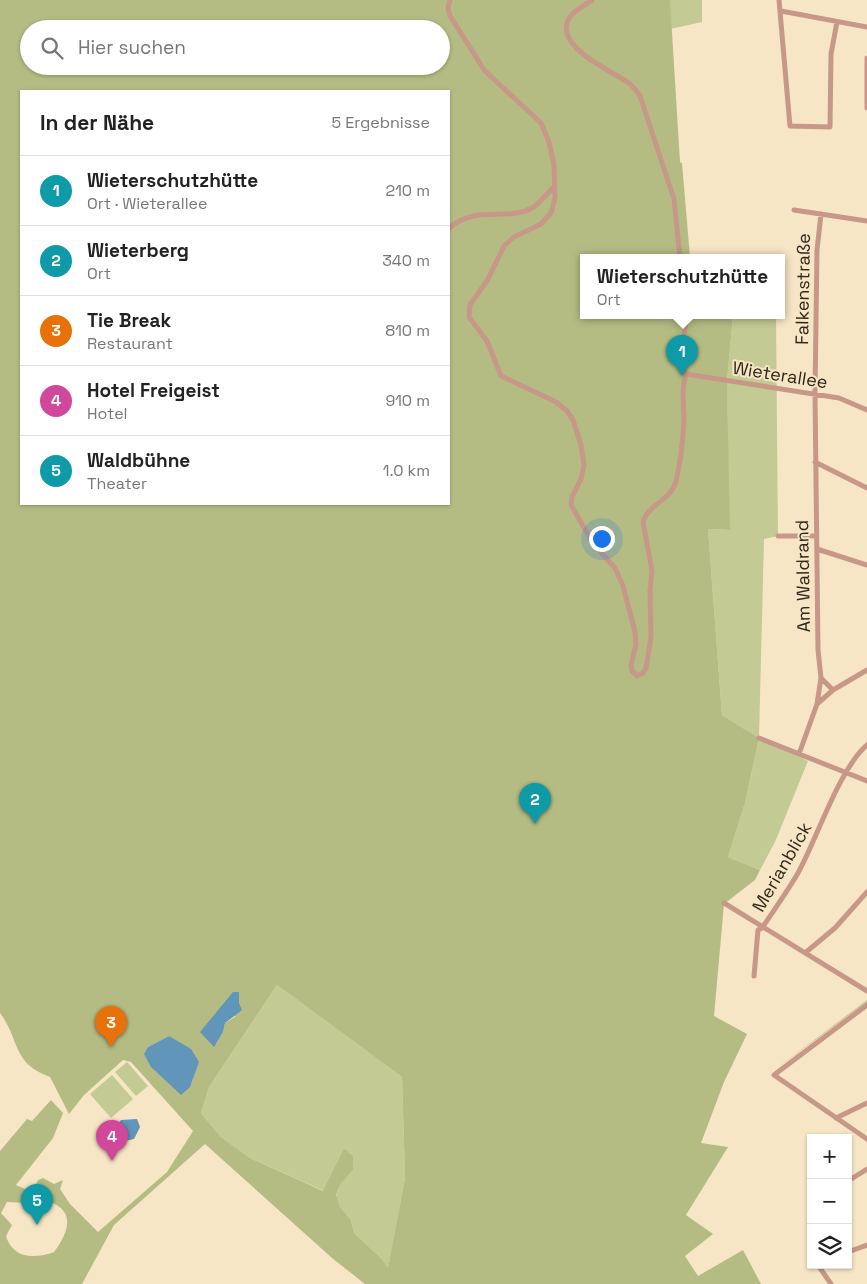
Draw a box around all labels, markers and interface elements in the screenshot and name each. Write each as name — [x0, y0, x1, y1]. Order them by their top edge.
search box — [20, 20, 450, 75]
icon: search — [38, 34, 66, 62]
text: Hier suchen — [78, 35, 186, 60]
text: In der Nähe — [40, 109, 154, 136]
text: 5 Ergebnisse — [331, 112, 430, 133]
text: Wieterschutzhütte — [87, 168, 258, 193]
text: 1 — [52, 180, 60, 201]
text: 210 m — [386, 180, 430, 201]
text: Ort · Wieterallee — [87, 193, 208, 214]
street label: Falkenstraße — [790, 233, 815, 345]
text: Wieterberg — [87, 238, 189, 263]
text: 2 — [51, 250, 61, 271]
text: 340 m — [382, 250, 430, 271]
popup — [580, 254, 785, 319]
text: Ort — [87, 263, 111, 284]
text: Wieterschutzhütte — [597, 264, 768, 289]
text: Ort — [597, 289, 621, 310]
text: Tie Break — [87, 308, 171, 333]
text: 3 — [51, 320, 61, 341]
text: 810 m — [385, 320, 430, 341]
text: Restaurant — [87, 333, 173, 354]
pin: 1 — [666, 335, 698, 376]
street label: Wieterallee — [731, 356, 829, 393]
text: Hotel Freigeist — [87, 378, 220, 403]
text: 4 — [51, 390, 61, 411]
text: 910 m — [385, 390, 430, 411]
text: Hotel — [87, 403, 128, 424]
text: Waldbühne — [87, 448, 190, 473]
text: 5 — [51, 460, 61, 481]
text: 1.0 km — [383, 460, 430, 481]
text: Theater — [87, 473, 147, 494]
street label: Am Waldrand — [790, 519, 815, 633]
your location — [589, 526, 615, 552]
pin: 2 — [519, 783, 551, 824]
street label: Merianblick — [747, 818, 817, 916]
pin: 3 — [95, 1006, 127, 1047]
pin: 4 — [96, 1120, 128, 1161]
map controls — [807, 1134, 852, 1269]
button: + — [807, 1134, 852, 1179]
button: − — [807, 1179, 852, 1224]
pin: 5 — [21, 1184, 53, 1225]
button: layers — [807, 1224, 852, 1269]

